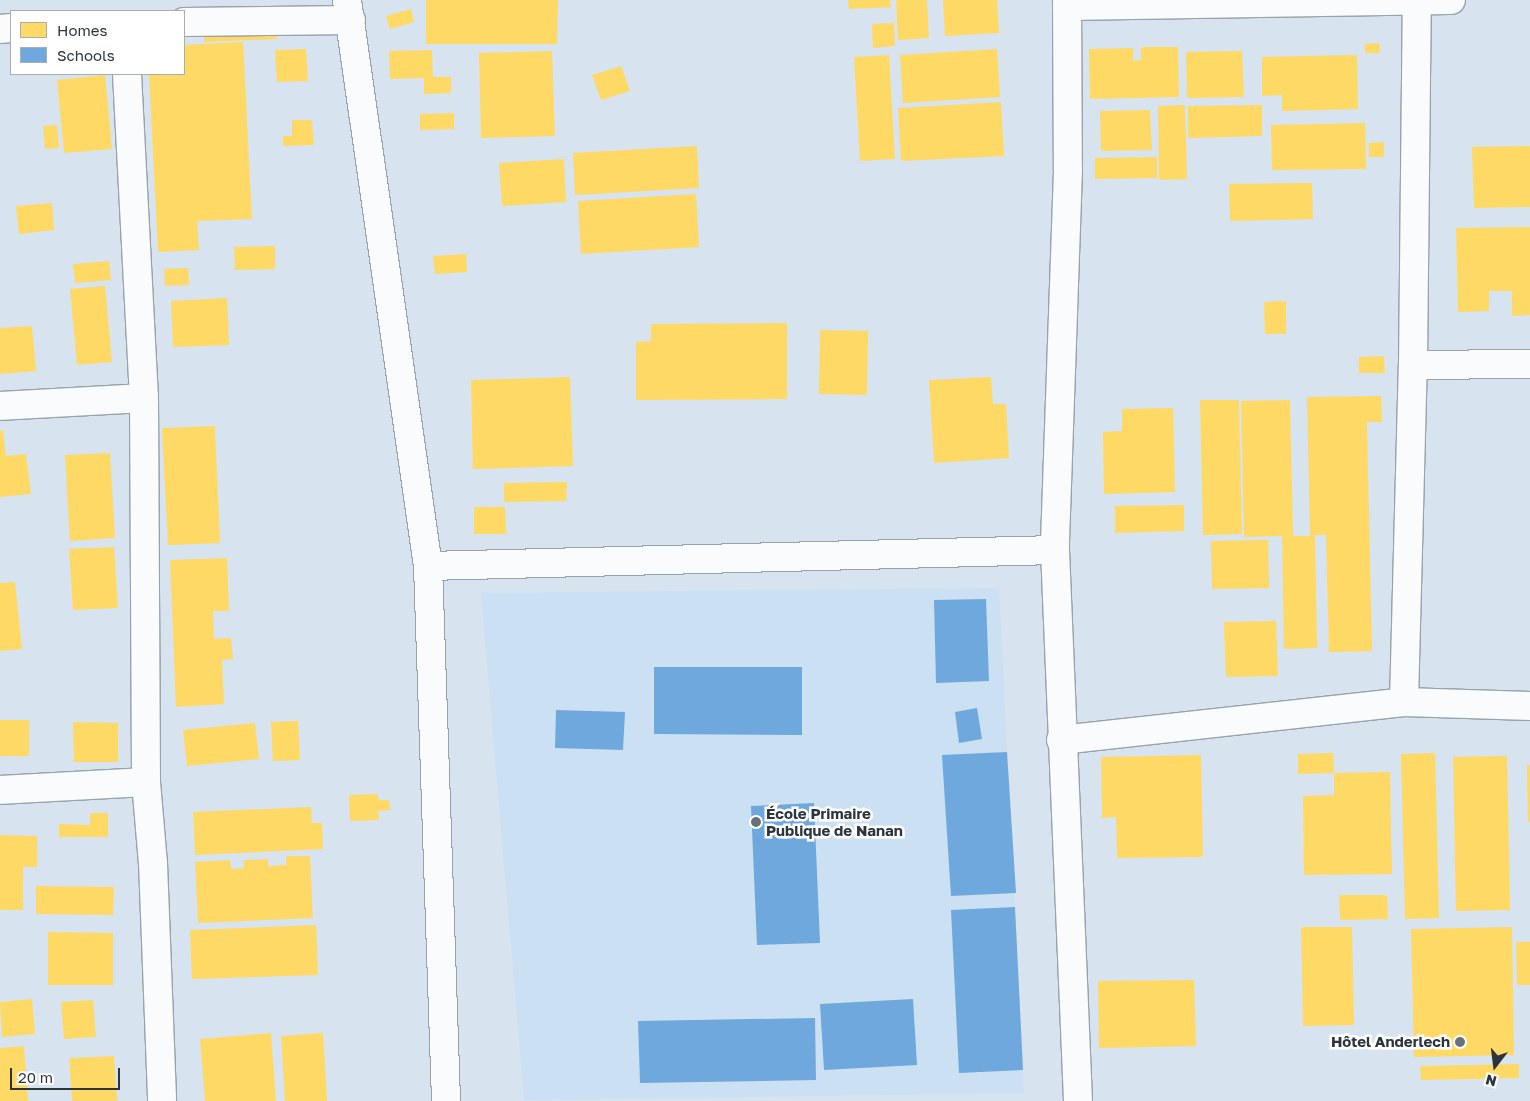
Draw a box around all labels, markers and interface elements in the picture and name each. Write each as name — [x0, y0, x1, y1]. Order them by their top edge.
legend — [10, 10, 185, 75]
text: Homes — [57, 21, 107, 39]
text: Schools — [57, 46, 115, 64]
place label: École Primaire Publique de Nanan — [766, 804, 903, 839]
marker: École Primaire Publique de Nanan — [750, 816, 762, 828]
place label: Hôtel Anderlech — [1331, 1033, 1450, 1051]
marker: Hôtel Anderlech — [1454, 1036, 1466, 1048]
north arrow — [1470, 1041, 1520, 1091]
scale bar — [12, 1058, 122, 1090]
text: 20 m — [18, 1068, 53, 1086]
text: N — [1484, 1071, 1498, 1091]

